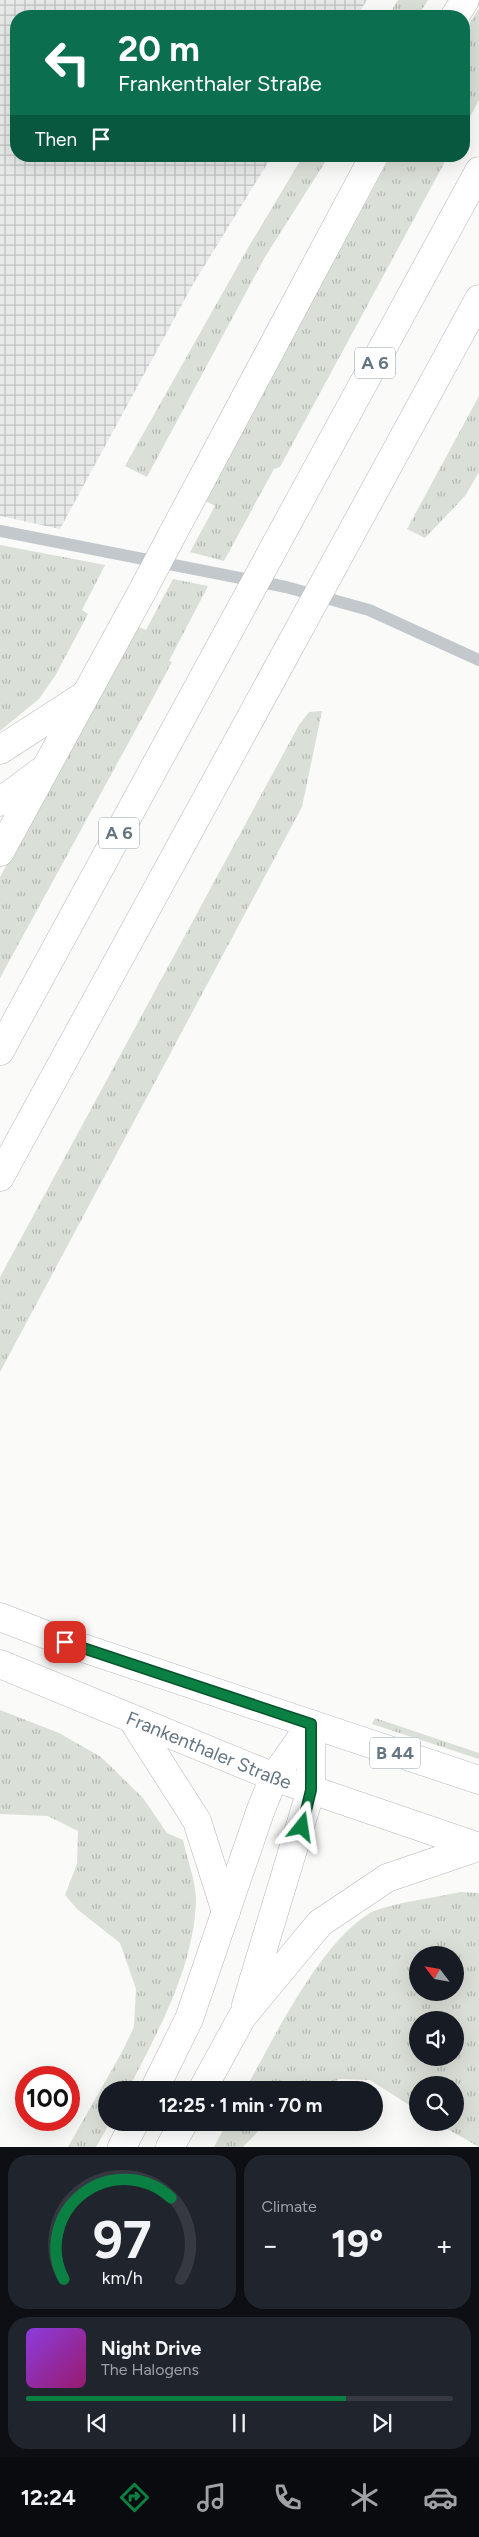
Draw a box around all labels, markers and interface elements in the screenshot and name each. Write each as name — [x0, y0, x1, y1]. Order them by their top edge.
text: 20 m — [118, 28, 200, 70]
icon: left — [35, 30, 100, 95]
text: Frankenthaler Straße — [118, 70, 322, 97]
icon: arrive — [87, 125, 115, 153]
text: Then — [35, 128, 77, 151]
road number: A 6 — [355, 348, 395, 378]
road number: A 6 — [99, 818, 139, 848]
pin — [44, 1621, 86, 1663]
icon: arrive — [51, 1628, 79, 1656]
street label: Frankenthaler Straße — [123, 1706, 294, 1794]
road number: B 44 — [370, 1738, 420, 1769]
position arrow — [275, 1800, 327, 1852]
north arrow — [409, 1946, 464, 2001]
map controls — [409, 1946, 464, 2131]
button: sound — [409, 2011, 464, 2066]
speed limit sign: 100 — [15, 2066, 80, 2131]
button: search — [409, 2076, 464, 2131]
text: 12:25 · 1 min · 70 m — [159, 2094, 322, 2117]
text: Climate — [262, 2197, 317, 2216]
text: 97 — [92, 2209, 151, 2271]
text: 19° — [331, 2221, 383, 2267]
text: − — [262, 2228, 279, 2262]
text: + — [436, 2228, 453, 2262]
text: km/h — [101, 2267, 142, 2288]
text: Night Drive — [101, 2337, 201, 2360]
text: The Halogens — [101, 2360, 199, 2379]
icon: previous — [83, 2409, 111, 2437]
icon: pause — [225, 2409, 253, 2437]
icon: next — [368, 2409, 396, 2437]
icon: directions — [117, 2480, 152, 2515]
icon: music — [194, 2480, 229, 2515]
icon: phone — [270, 2480, 305, 2515]
icon: climate — [347, 2480, 382, 2515]
icon: car — [423, 2480, 458, 2515]
text: 12:24 — [21, 2484, 76, 2511]

